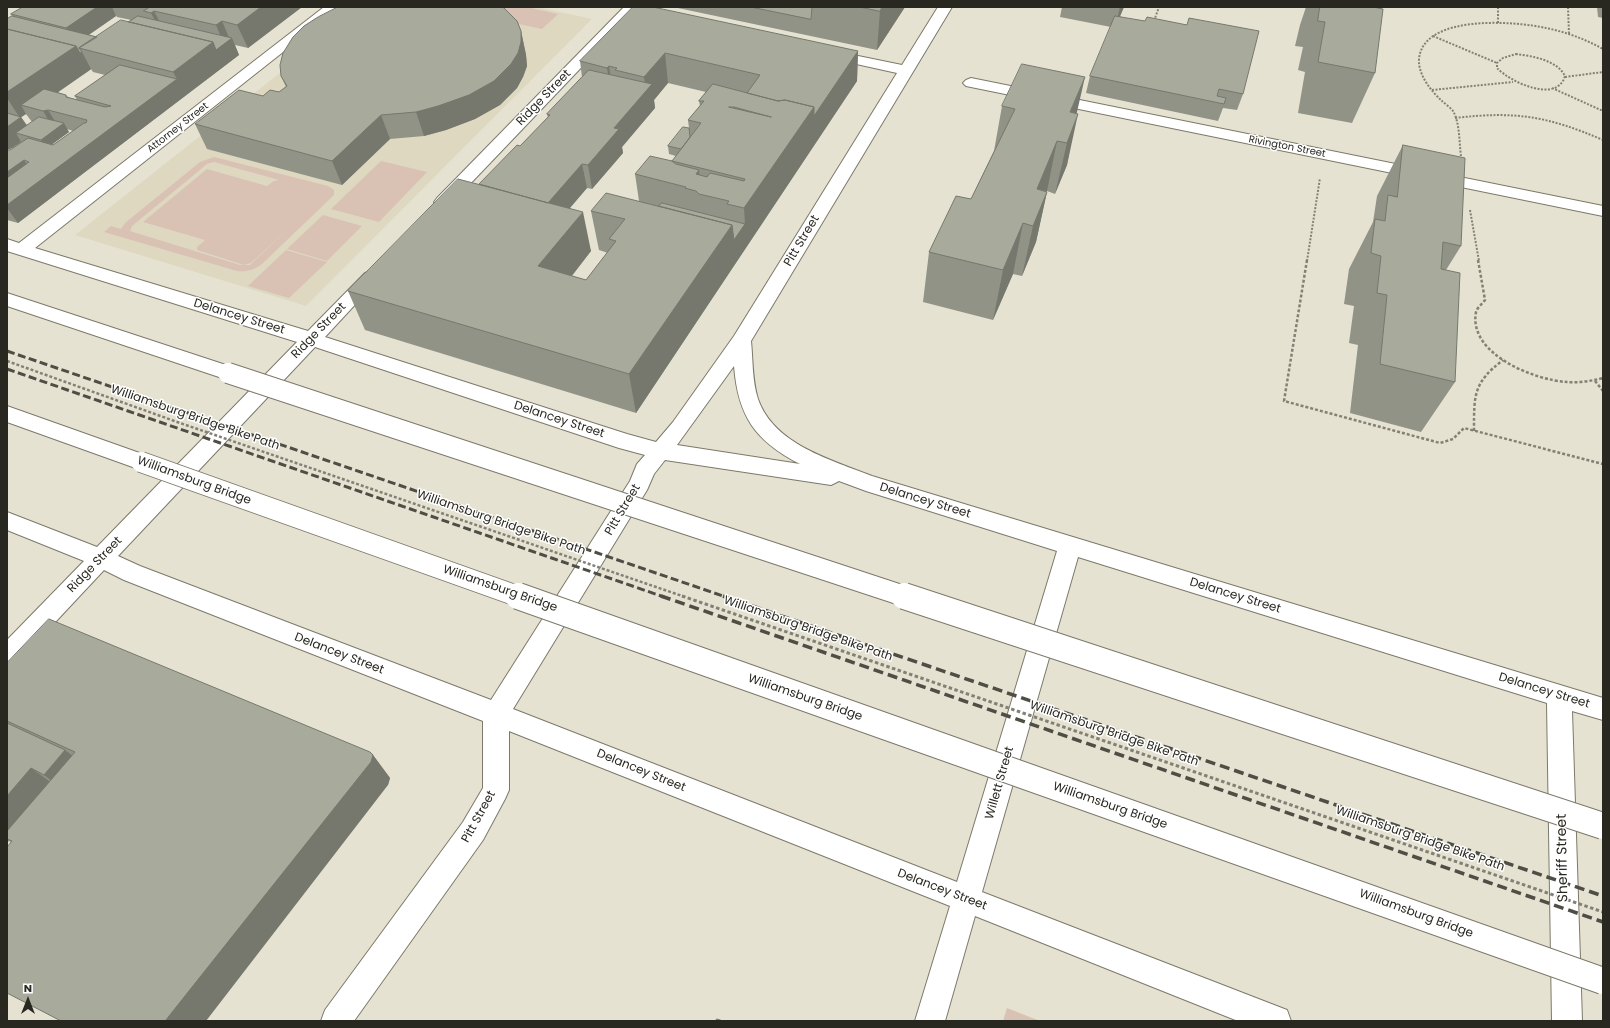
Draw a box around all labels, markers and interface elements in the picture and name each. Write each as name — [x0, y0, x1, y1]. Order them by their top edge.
street label: Ridge Street — [514, 67, 574, 129]
street label: Attorney Street — [145, 100, 211, 156]
street label: Rivington Street — [1247, 134, 1327, 160]
street label: Pitt Street — [781, 213, 823, 269]
street label: Delancey Street — [192, 296, 286, 338]
street label: Ridge Street — [289, 300, 349, 362]
street label: Williamsburg Bridge Bike Path — [109, 382, 281, 454]
street label: Delancey Street — [512, 399, 606, 441]
street label: Williamsburg Bridge — [135, 454, 253, 508]
street label: Delancey Street — [878, 480, 972, 522]
street label: Pitt Street — [602, 482, 644, 538]
street label: Williamsburg Bridge Bike Path — [415, 487, 587, 559]
street label: Ridge Street — [65, 534, 125, 596]
street label: Williamsburg Bridge — [441, 563, 559, 615]
street label: Delancey Street — [1188, 575, 1282, 617]
street label: Williamsburg Bridge Bike Path — [722, 593, 894, 665]
street label: Delancey Street — [292, 630, 386, 678]
street label: Delancey Street — [1497, 670, 1591, 712]
street label: Williamsburg Bridge — [746, 672, 864, 724]
street label: Williamsburg Bridge Bike Path — [1028, 698, 1200, 770]
street label: Willett Street — [983, 745, 1017, 821]
street label: Delancey Street — [594, 747, 688, 795]
street label: Williamsburg Bridge — [1051, 780, 1169, 832]
street label: Pitt Street — [459, 789, 499, 845]
street label: Williamsburg Bridge Bike Path — [1334, 803, 1506, 875]
street label: Sheriff Street — [1554, 814, 1572, 902]
street label: Delancey Street — [895, 866, 989, 914]
street label: Williamsburg Bridge — [1357, 887, 1475, 941]
north arrow — [8, 980, 48, 1020]
text: N — [24, 980, 32, 996]

